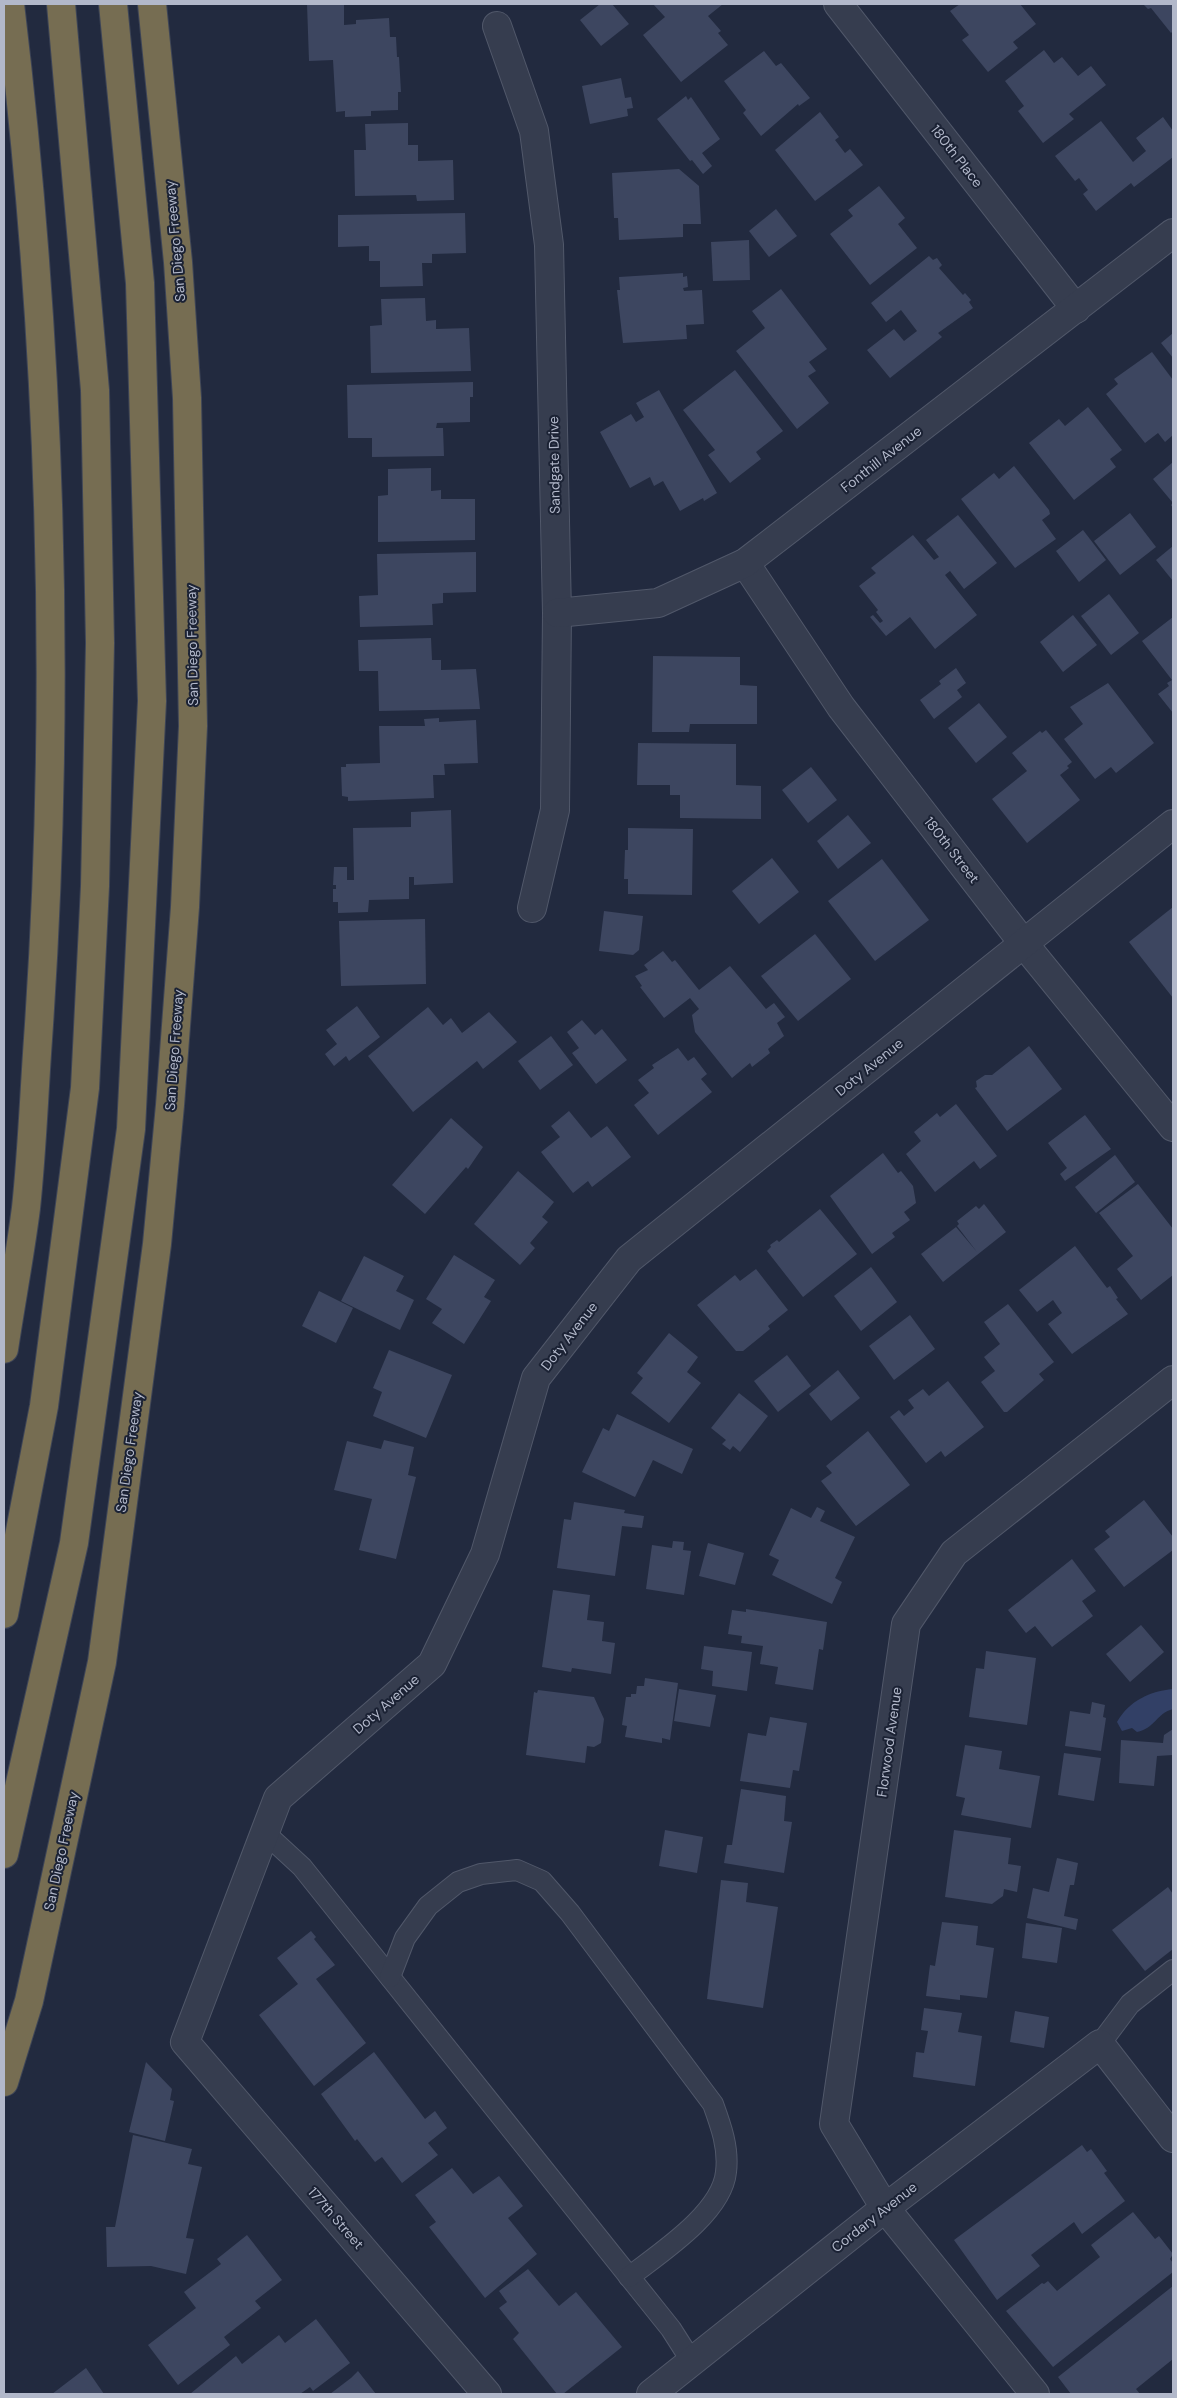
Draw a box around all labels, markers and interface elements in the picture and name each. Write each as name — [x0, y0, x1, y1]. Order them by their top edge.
street label: 180th Place — [927, 121, 987, 191]
street label: San Diego Freeway — [161, 179, 189, 302]
street label: Sandgate Drive — [544, 416, 564, 514]
street label: Fonthill Avenue — [837, 422, 925, 496]
street label: San Diego Freeway — [182, 584, 202, 706]
street label: 180th Street — [920, 813, 984, 887]
street label: San Diego Freeway — [161, 989, 187, 1111]
street label: Doty Avenue — [831, 1034, 907, 1100]
street label: Doty Avenue — [537, 1298, 601, 1374]
street label: San Diego Freeway — [112, 1390, 146, 1513]
street label: Doty Avenue — [349, 1670, 423, 1738]
street label: Florwood Avenue — [872, 1686, 906, 1798]
street label: San Diego Freeway — [40, 1789, 82, 1912]
street label: Cordary Avenue — [828, 2178, 921, 2256]
street label: 177th Street — [304, 2183, 368, 2253]

